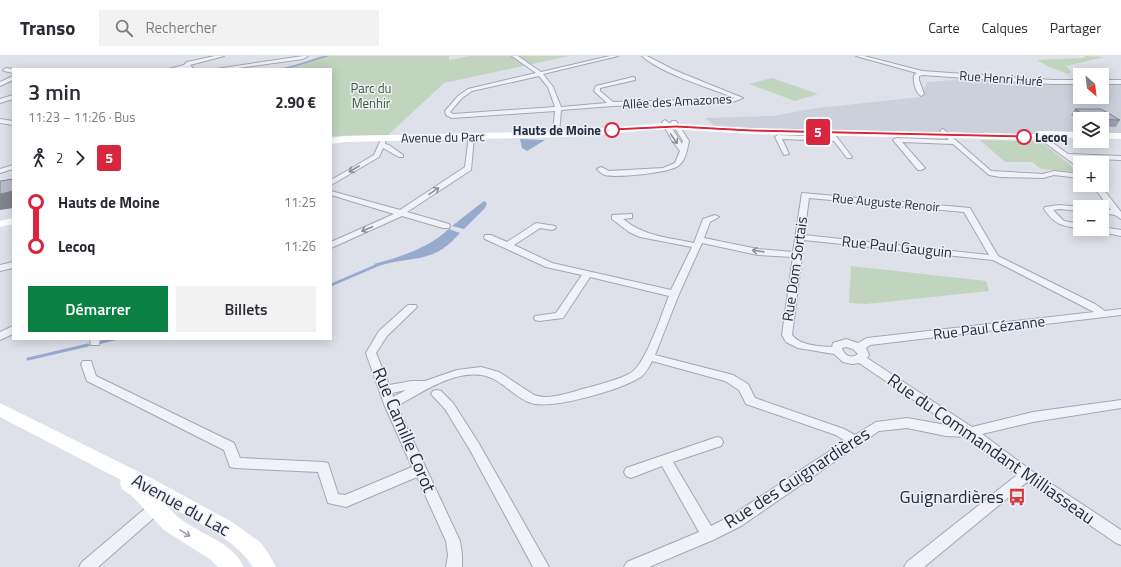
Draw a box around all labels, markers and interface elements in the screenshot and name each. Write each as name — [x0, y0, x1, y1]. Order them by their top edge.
search box — [99, 10, 379, 46]
text: Transo — [20, 13, 75, 42]
text: Rechercher — [145, 16, 217, 39]
icon: search — [113, 17, 135, 39]
text: Carte — [928, 17, 960, 38]
text: Calques — [982, 17, 1028, 38]
text: Partager — [1050, 17, 1101, 38]
street label: Rue Henri Huré — [959, 65, 1043, 91]
north arrow — [1073, 68, 1109, 104]
map controls — [1073, 68, 1109, 236]
text: 3 min — [28, 75, 81, 109]
park label: Parc du Menhir — [351, 78, 391, 113]
street label: Allée des Amazones — [622, 88, 732, 114]
text: 2.90 € — [275, 91, 316, 114]
text: 11:23 – 11:26 · Bus — [28, 107, 135, 127]
button: layers — [1073, 112, 1109, 148]
line badge: 5 — [805, 119, 831, 145]
place label: Hauts de Moine — [513, 120, 601, 140]
text: 5 — [814, 121, 822, 142]
marker: Hauts de Moine — [604, 122, 620, 138]
street label: Avenue du Parc — [401, 126, 486, 148]
place label: Lecoq — [1035, 127, 1068, 147]
marker: Lecoq — [1016, 129, 1032, 145]
one-way arrow — [670, 133, 678, 144]
icon: walk — [28, 147, 50, 169]
icon: forward — [69, 147, 91, 169]
text: 5 — [105, 147, 113, 168]
text: 2 — [56, 148, 63, 168]
button: + — [1073, 156, 1109, 192]
one-way arrow — [348, 166, 360, 174]
one-way arrow — [428, 187, 439, 195]
street label: Rue Auguste Renoir — [831, 187, 941, 217]
text: Hauts de Moine — [58, 191, 160, 214]
text: 11:25 — [284, 192, 316, 212]
button: − — [1073, 200, 1109, 236]
street label: Rue Dom Sortais — [776, 215, 813, 323]
one-way arrow — [361, 226, 373, 233]
street label: Rue Paul Gauguin — [841, 229, 953, 264]
text: Lecoq — [58, 235, 96, 258]
text: 11:26 — [284, 236, 316, 256]
one-way arrow — [752, 247, 765, 255]
button: Démarrer — [28, 286, 168, 332]
button: Billets — [176, 286, 316, 332]
street label: Rue Paul Cézanne — [932, 309, 1046, 346]
street label: Rue Camille Corot — [366, 363, 443, 497]
street label: Rue du Commandant Milliasseau — [882, 366, 1101, 531]
street label: Rue des Guignardières — [718, 420, 875, 535]
street label: Avenue du Lac — [127, 466, 235, 543]
place label: Guignardières — [899, 483, 1004, 510]
bus stop icon: Guignardières — [1007, 487, 1027, 507]
one-way arrow — [179, 529, 191, 537]

